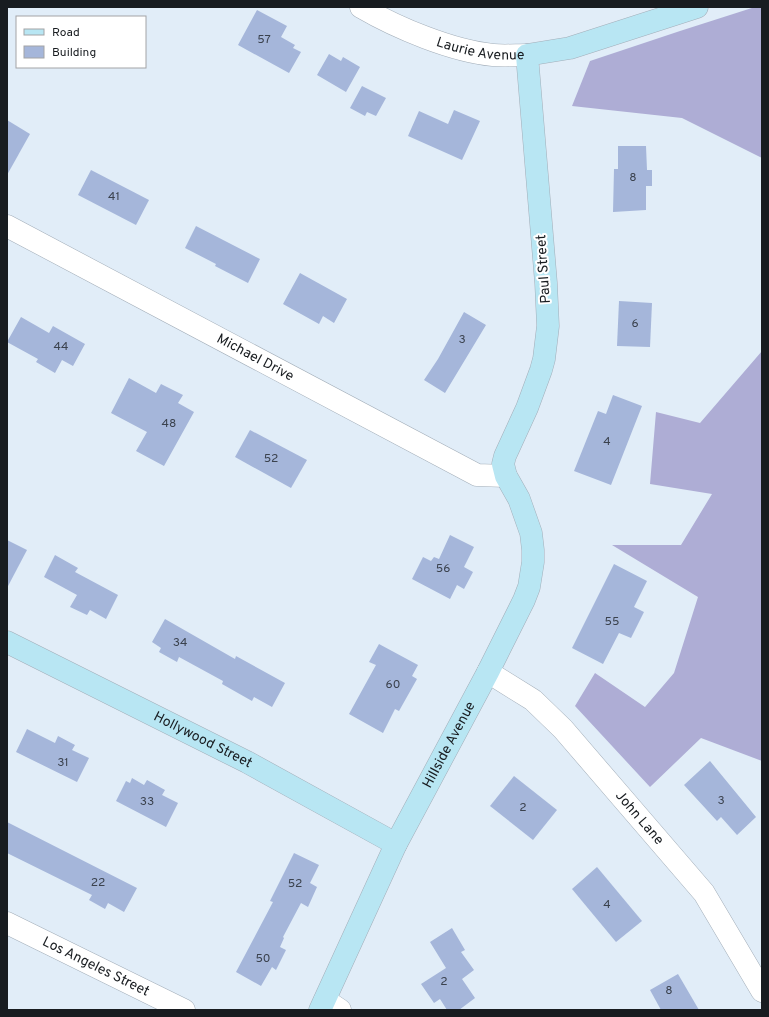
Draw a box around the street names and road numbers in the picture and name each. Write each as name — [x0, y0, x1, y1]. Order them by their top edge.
street label: Laurie Avenue — [434, 34, 525, 64]
street label: Paul Street — [533, 234, 555, 304]
street label: Michael Drive — [214, 330, 297, 385]
street label: Hillside Avenue — [419, 699, 479, 791]
street label: Hollywood Street — [151, 708, 255, 772]
street label: John Lane — [612, 787, 667, 848]
street label: Los Angeles Street — [39, 933, 152, 1000]

